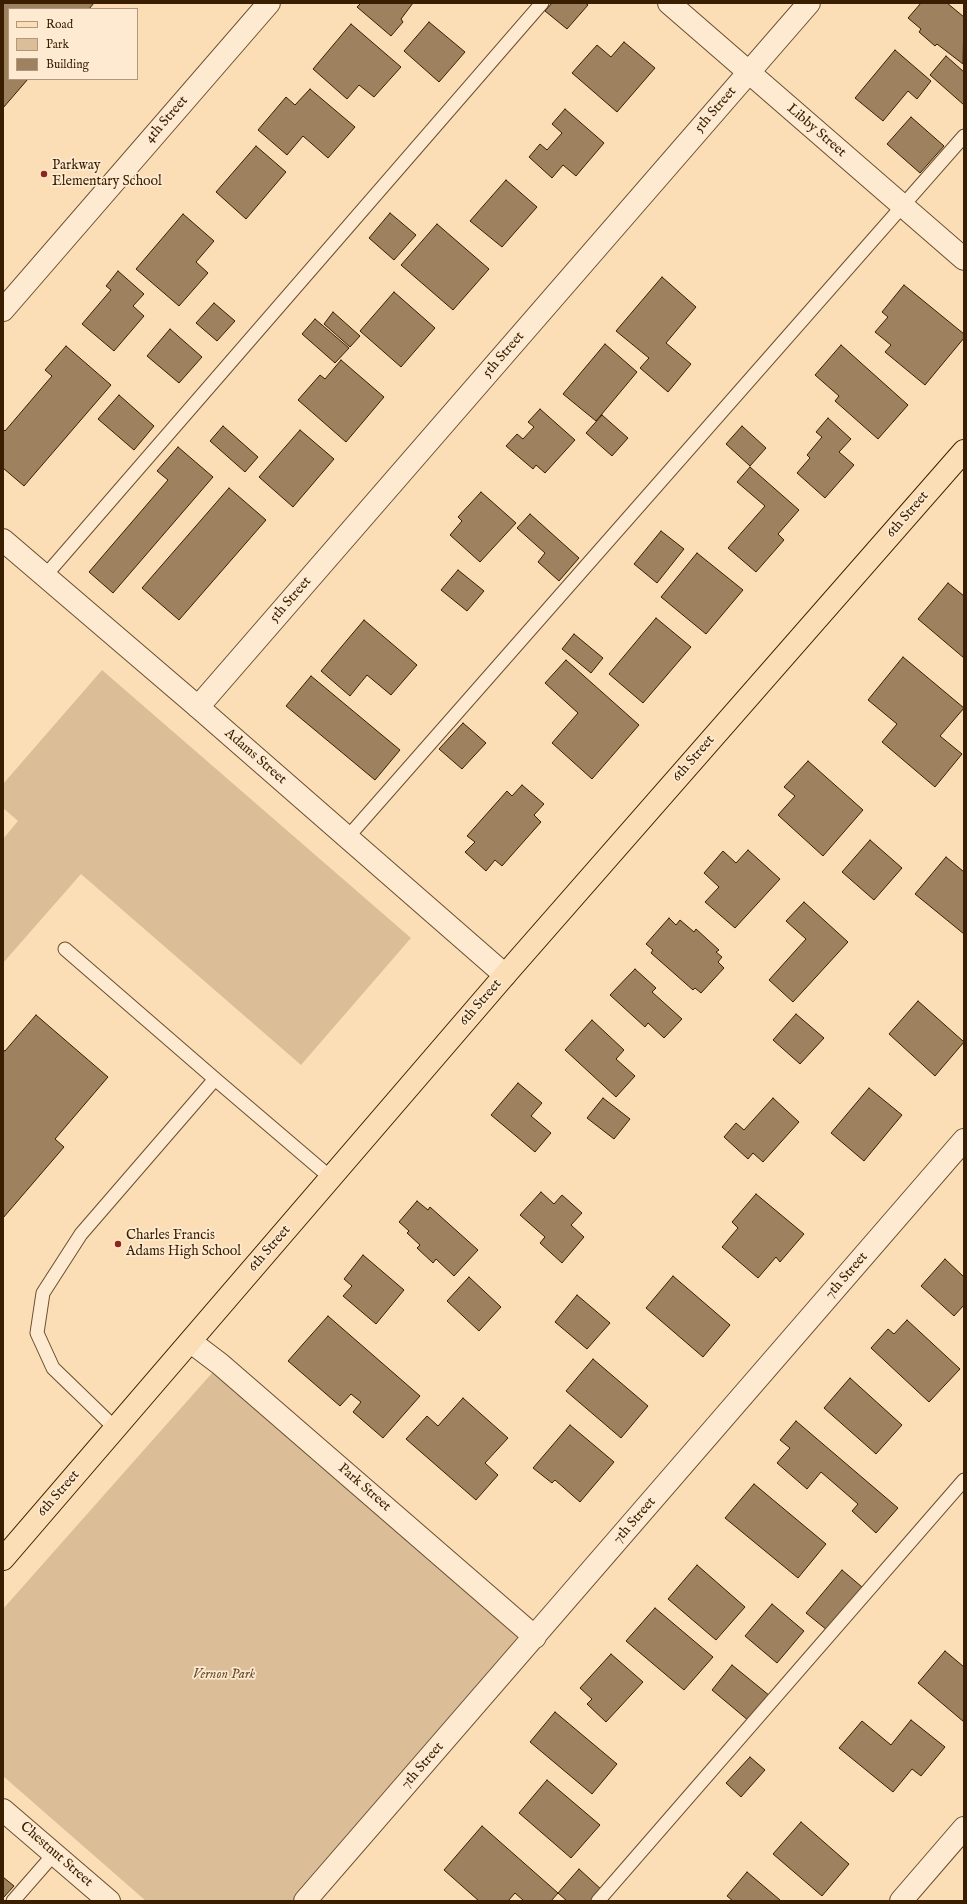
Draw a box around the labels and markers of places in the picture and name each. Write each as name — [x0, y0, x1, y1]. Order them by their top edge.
place label: Parkway Elementary School — [52, 158, 162, 190]
marker: Parkway Elementary School — [39, 169, 49, 179]
place label: Charles Francis Adams High School — [126, 1228, 241, 1260]
marker: Charles Francis Adams High School — [113, 1239, 123, 1249]

